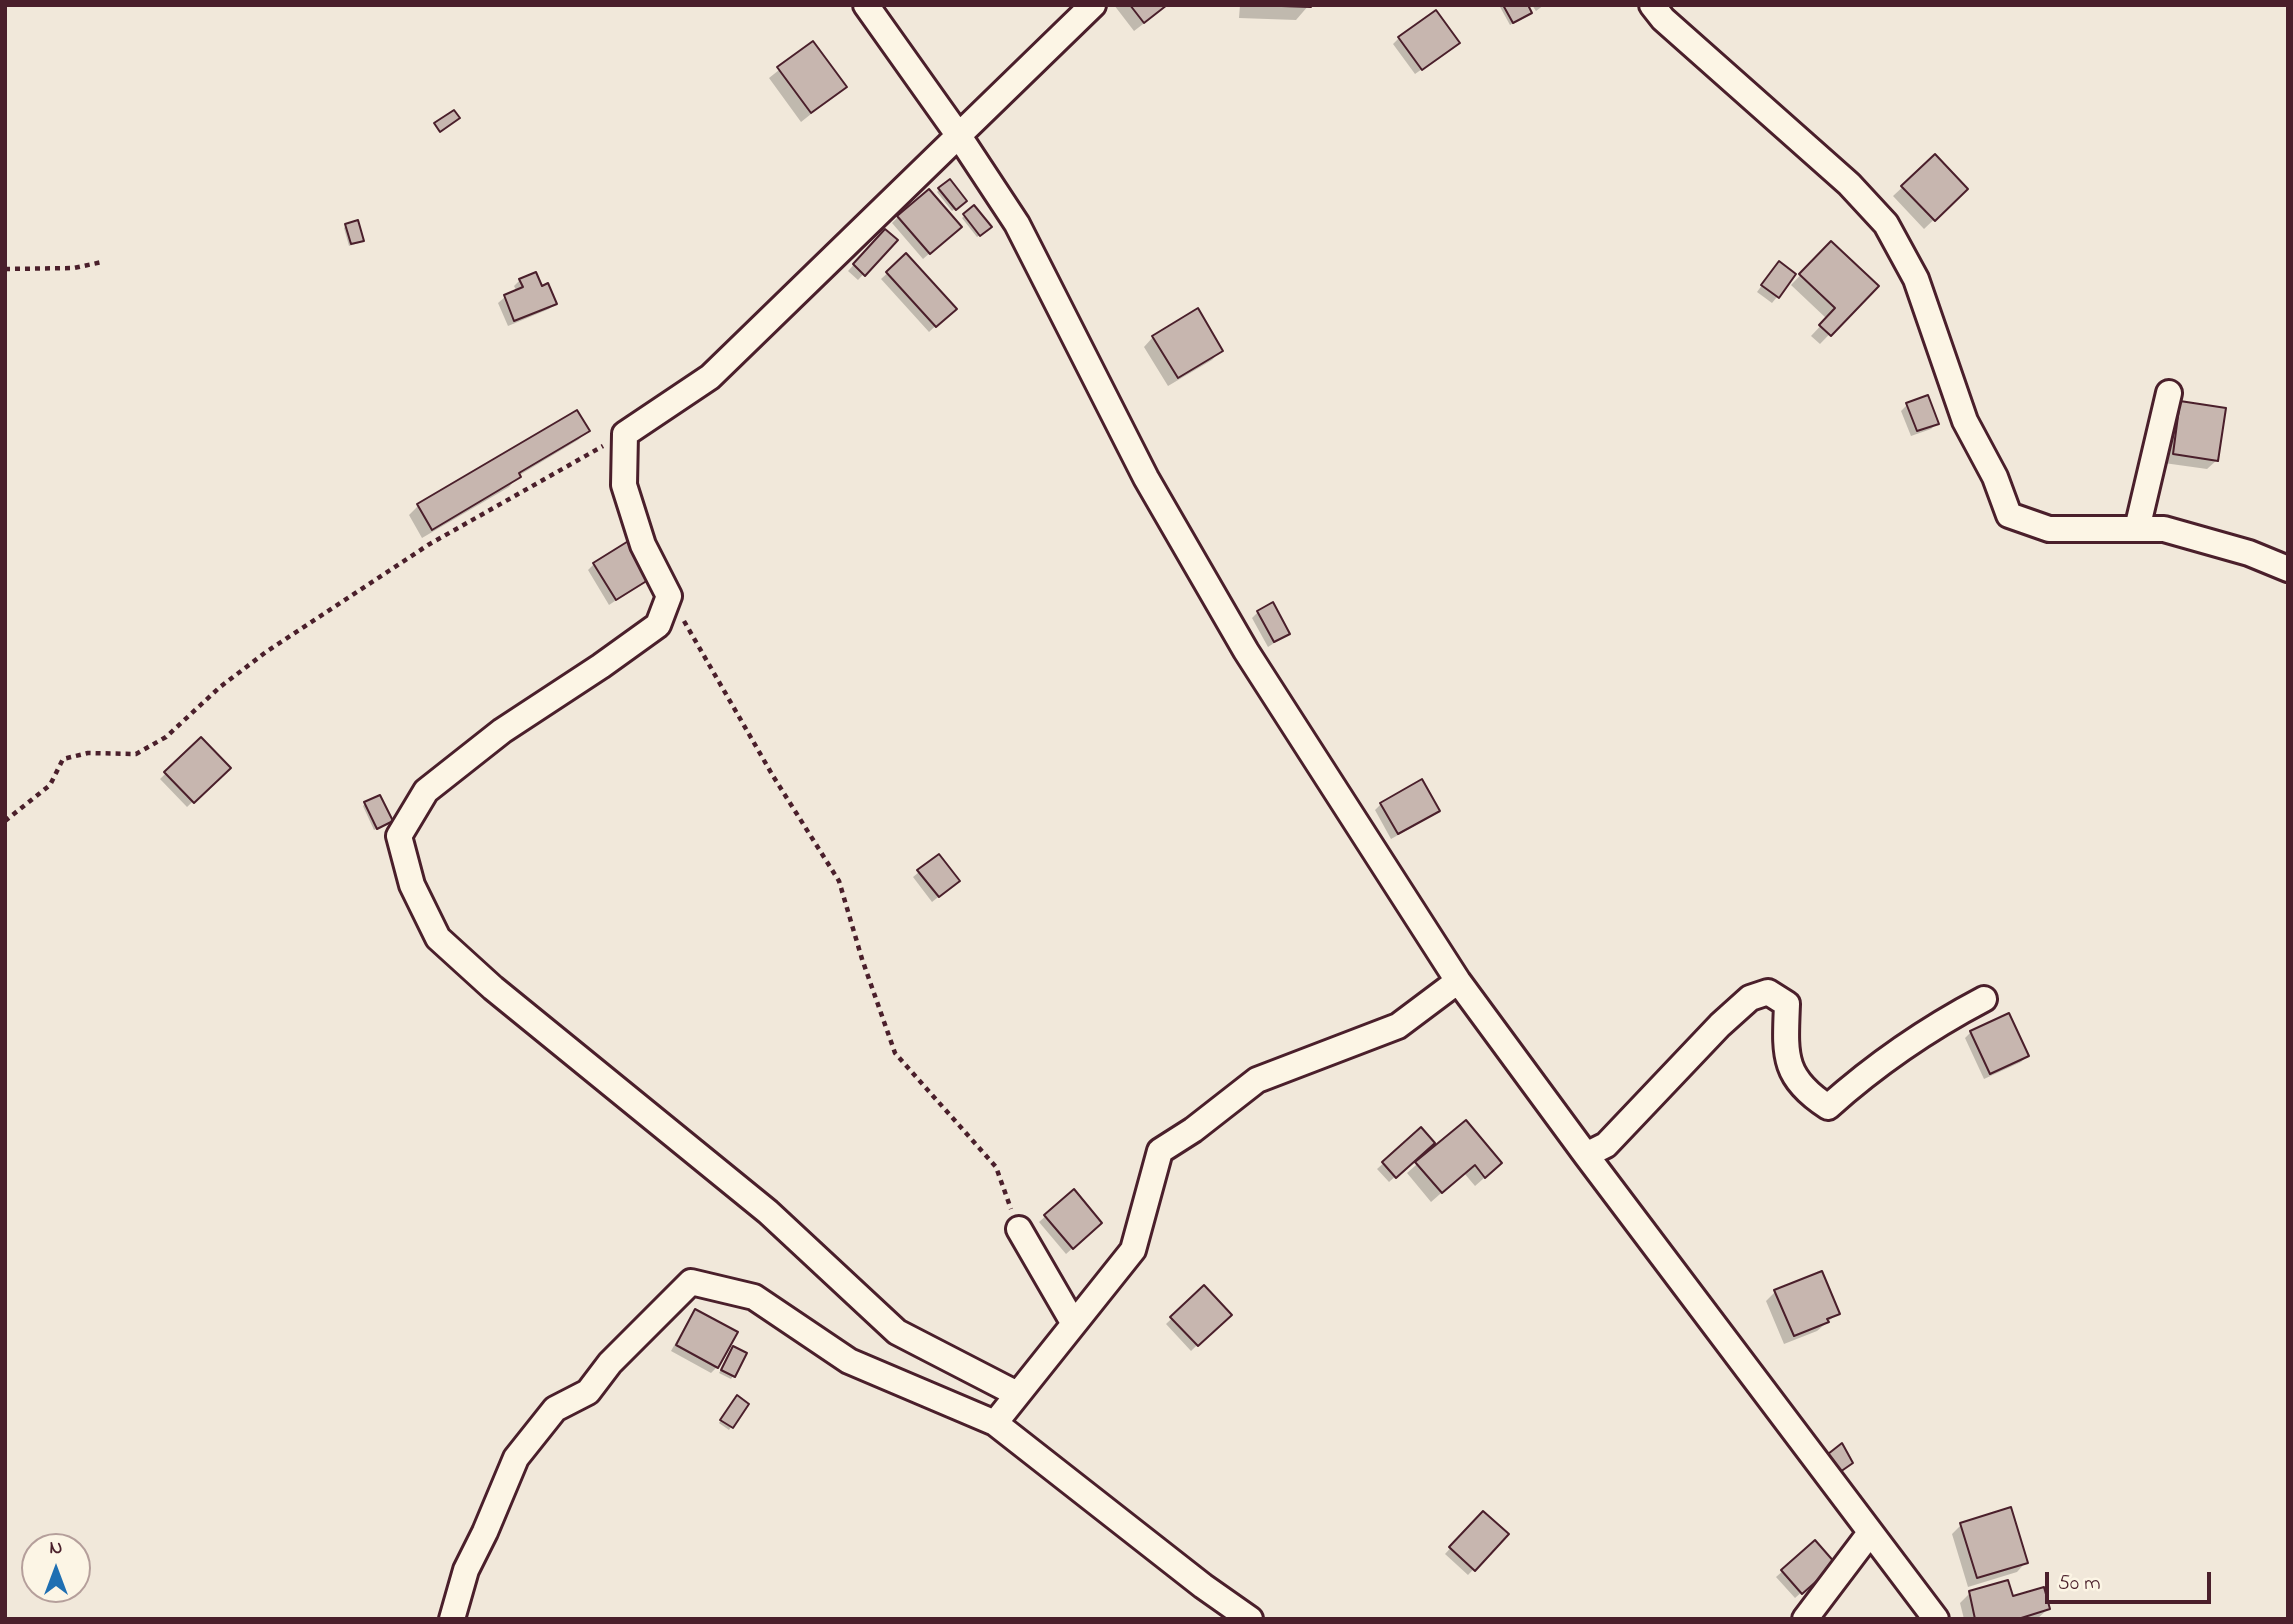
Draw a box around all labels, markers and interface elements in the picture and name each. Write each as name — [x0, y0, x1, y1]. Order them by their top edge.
north arrow — [21, 1533, 91, 1603]
text: N — [50, 1535, 62, 1562]
scale bar — [2048, 1558, 2214, 1602]
text: 50 m — [2058, 1569, 2101, 1599]

